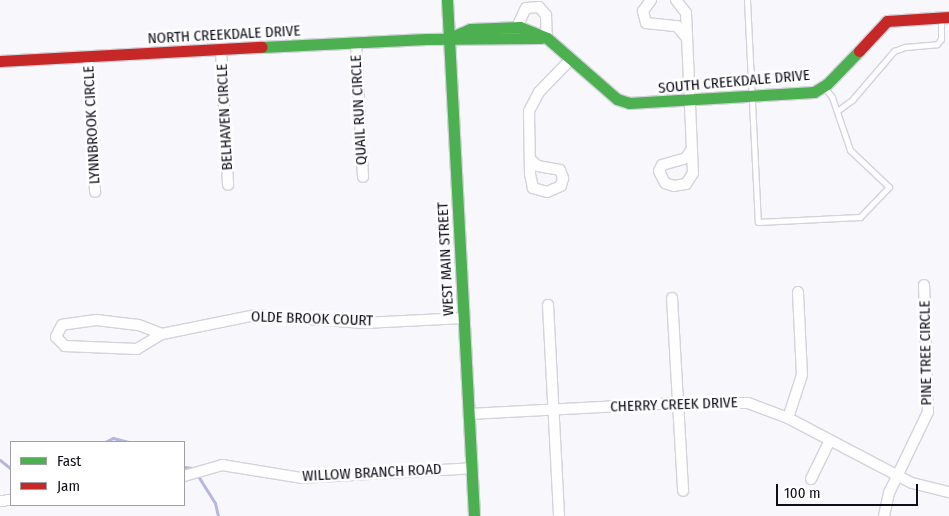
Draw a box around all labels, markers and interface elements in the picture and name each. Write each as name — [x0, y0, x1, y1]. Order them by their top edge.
street label: NORTH CREEKDALE DRIVE — [147, 22, 301, 48]
street label: QUAIL RUN CIRCLE — [347, 54, 371, 166]
street label: BELHAVEN CIRCLE — [213, 63, 237, 171]
street label: LYNNBROOK CIRCLE — [80, 65, 104, 185]
street label: SOUTH CREEKDALE DRIVE — [657, 66, 811, 98]
street label: WEST MAIN STREET — [434, 202, 458, 316]
street label: PINE TREE CIRCLE — [916, 300, 936, 406]
street label: OLDE BROOK COURT — [251, 308, 373, 330]
street label: CHERRY CREEK DRIVE — [610, 394, 738, 416]
legend — [10, 441, 185, 506]
text: Fast — [57, 452, 81, 470]
street label: WILLOW BRANCH ROAD — [302, 460, 442, 486]
scale bar — [779, 474, 922, 506]
text: Jam — [57, 477, 80, 495]
text: 100 m — [784, 484, 821, 502]

